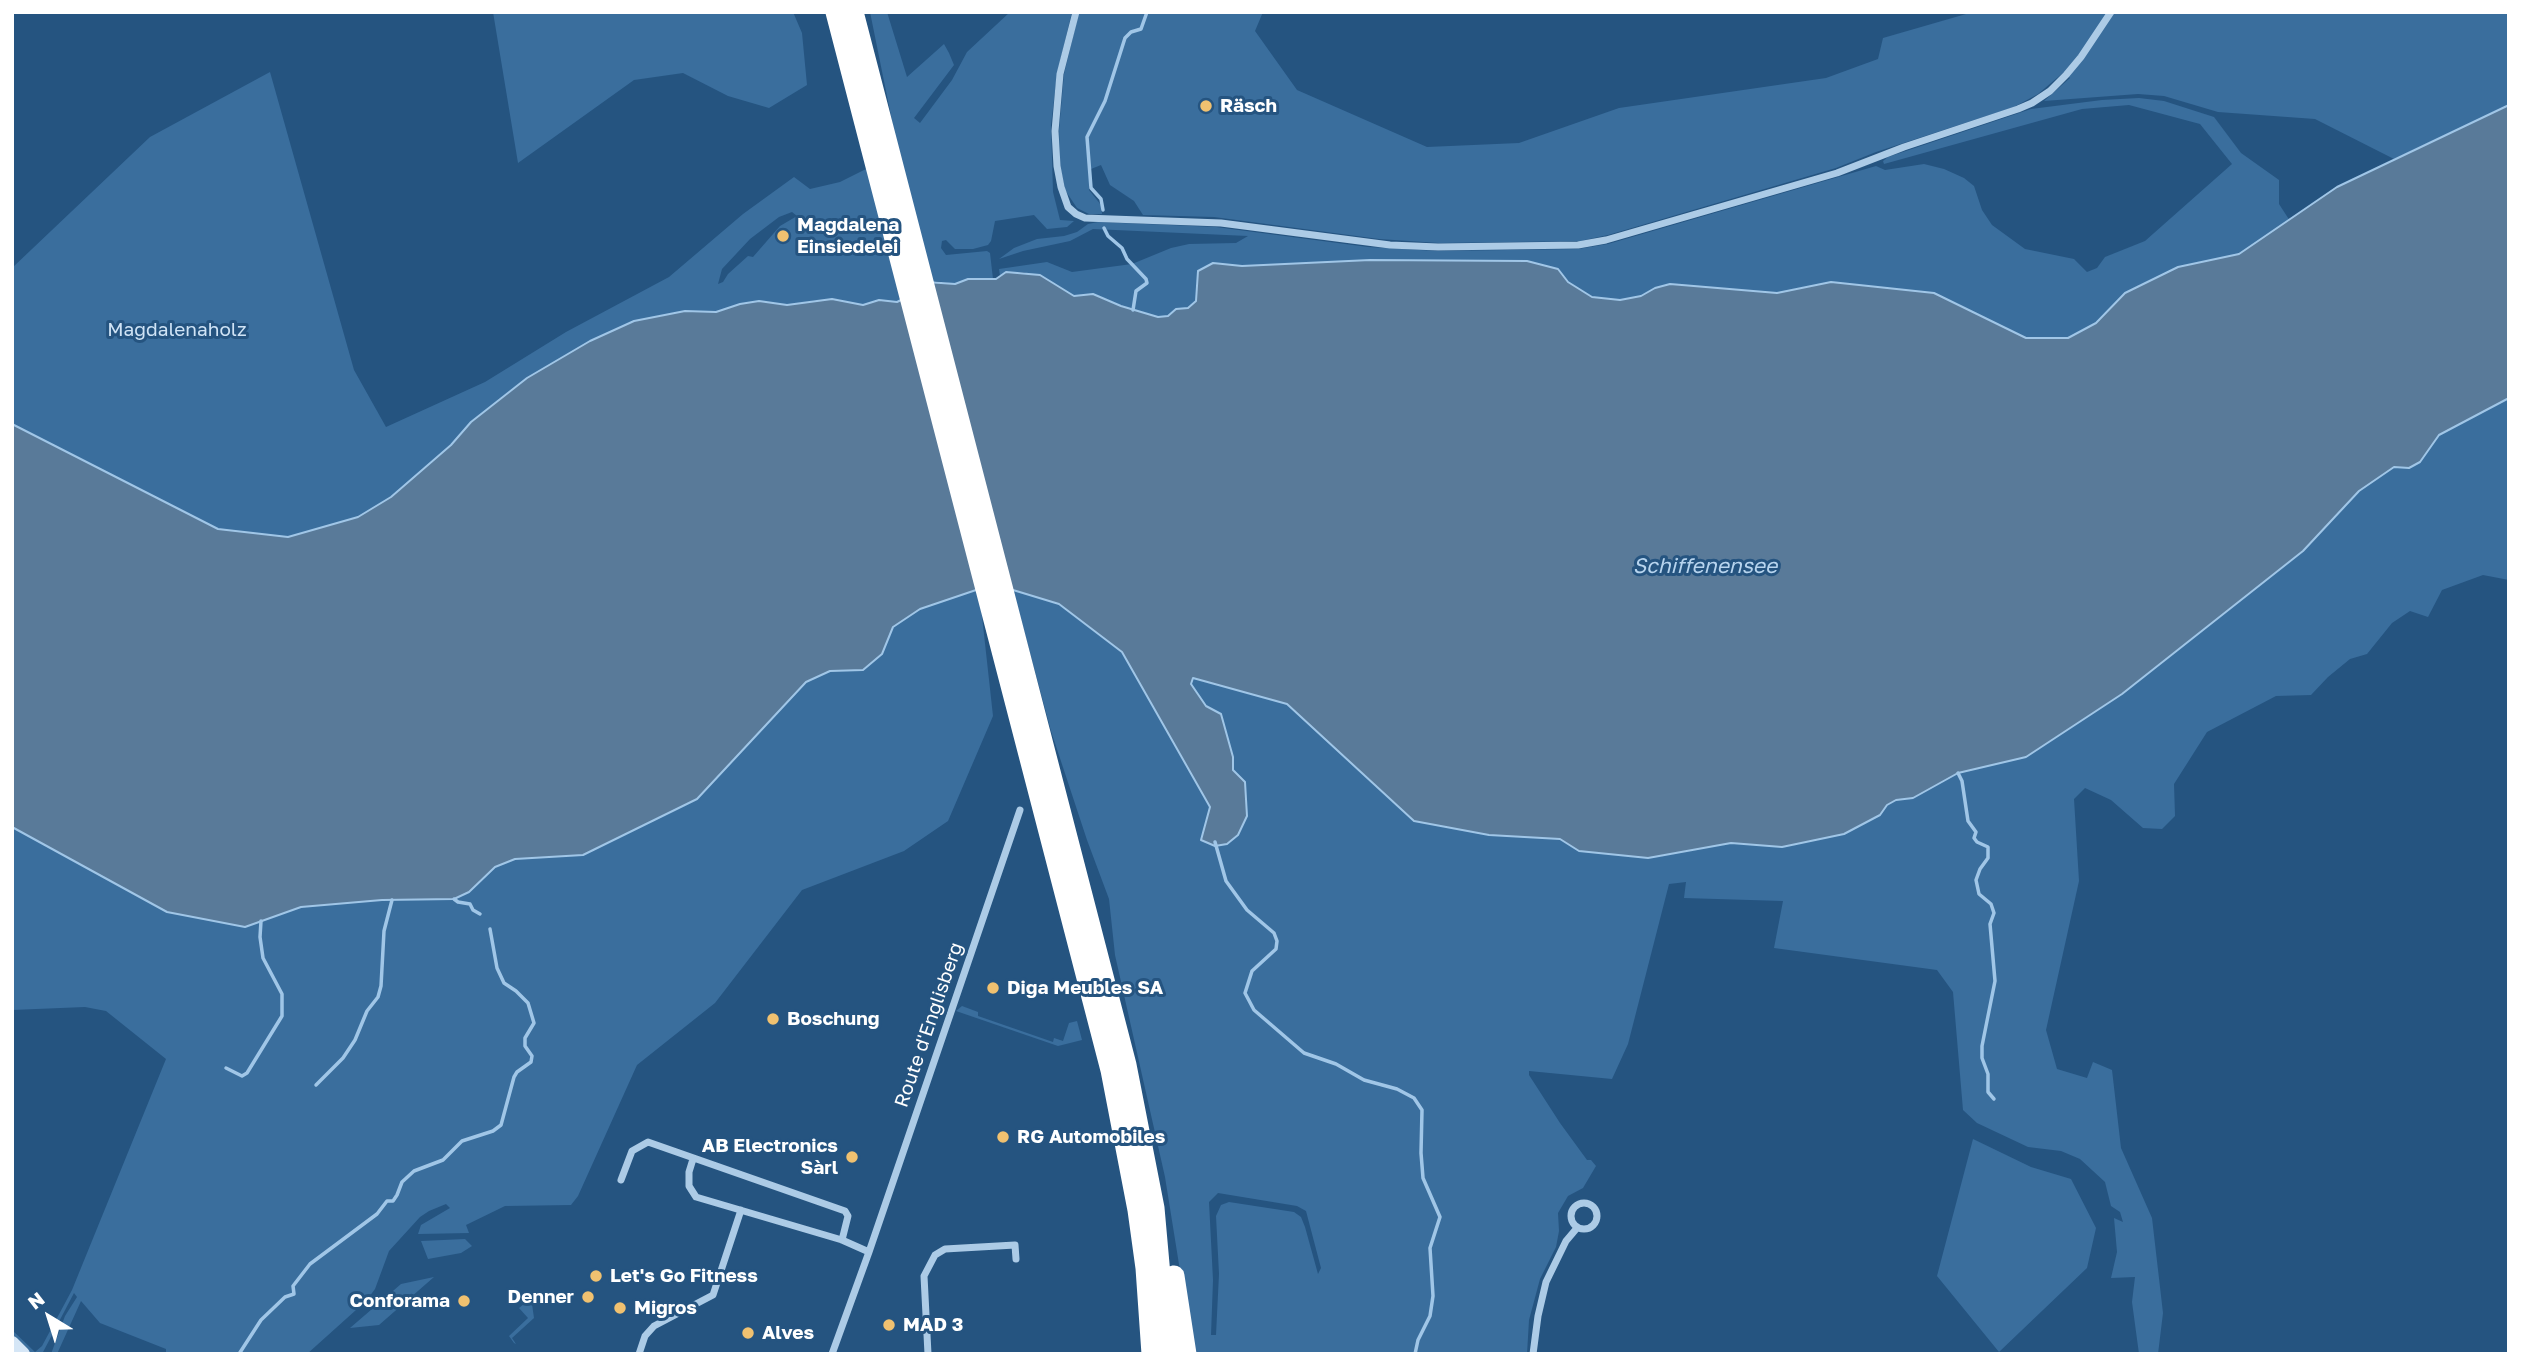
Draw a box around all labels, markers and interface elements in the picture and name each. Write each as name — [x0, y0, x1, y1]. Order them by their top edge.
place label: Räsch — [1220, 95, 1277, 117]
marker: Räsch — [1198, 98, 1214, 114]
place label: Magdalena Einsiedelei — [797, 214, 899, 258]
marker: Magdalena Einsiedelei — [775, 228, 791, 244]
park label: Magdalenaholz — [107, 319, 247, 341]
water label: Schiffenensee — [1633, 553, 1777, 579]
street label: Route d'Englisberg — [890, 940, 968, 1110]
place label: Diga Meubles SA — [1007, 977, 1163, 999]
marker: Diga Meubles SA — [985, 980, 1001, 996]
place label: Boschung — [787, 1008, 879, 1030]
marker: Boschung — [765, 1011, 781, 1027]
place label: RG Automobiles — [1017, 1126, 1165, 1148]
marker: RG Automobiles — [995, 1129, 1011, 1145]
place label: AB Electronics Sàrl — [702, 1135, 838, 1179]
marker: AB Electronics Sàrl — [844, 1149, 860, 1165]
place label: Let's Go Fitness — [610, 1265, 758, 1287]
marker: Let's Go Fitness — [588, 1268, 604, 1284]
north arrow — [14, 1282, 84, 1352]
place label: Denner — [508, 1286, 574, 1308]
text: N — [23, 1287, 49, 1314]
marker: Denner — [580, 1289, 596, 1305]
place label: Conforama — [350, 1290, 450, 1312]
marker: Conforama — [456, 1293, 472, 1309]
place label: Migros — [634, 1297, 697, 1319]
marker: Migros — [612, 1300, 628, 1316]
place label: MAD 3 — [903, 1314, 963, 1336]
marker: MAD 3 — [881, 1317, 897, 1333]
place label: Alves — [762, 1322, 814, 1344]
marker: Alves — [740, 1325, 756, 1341]

